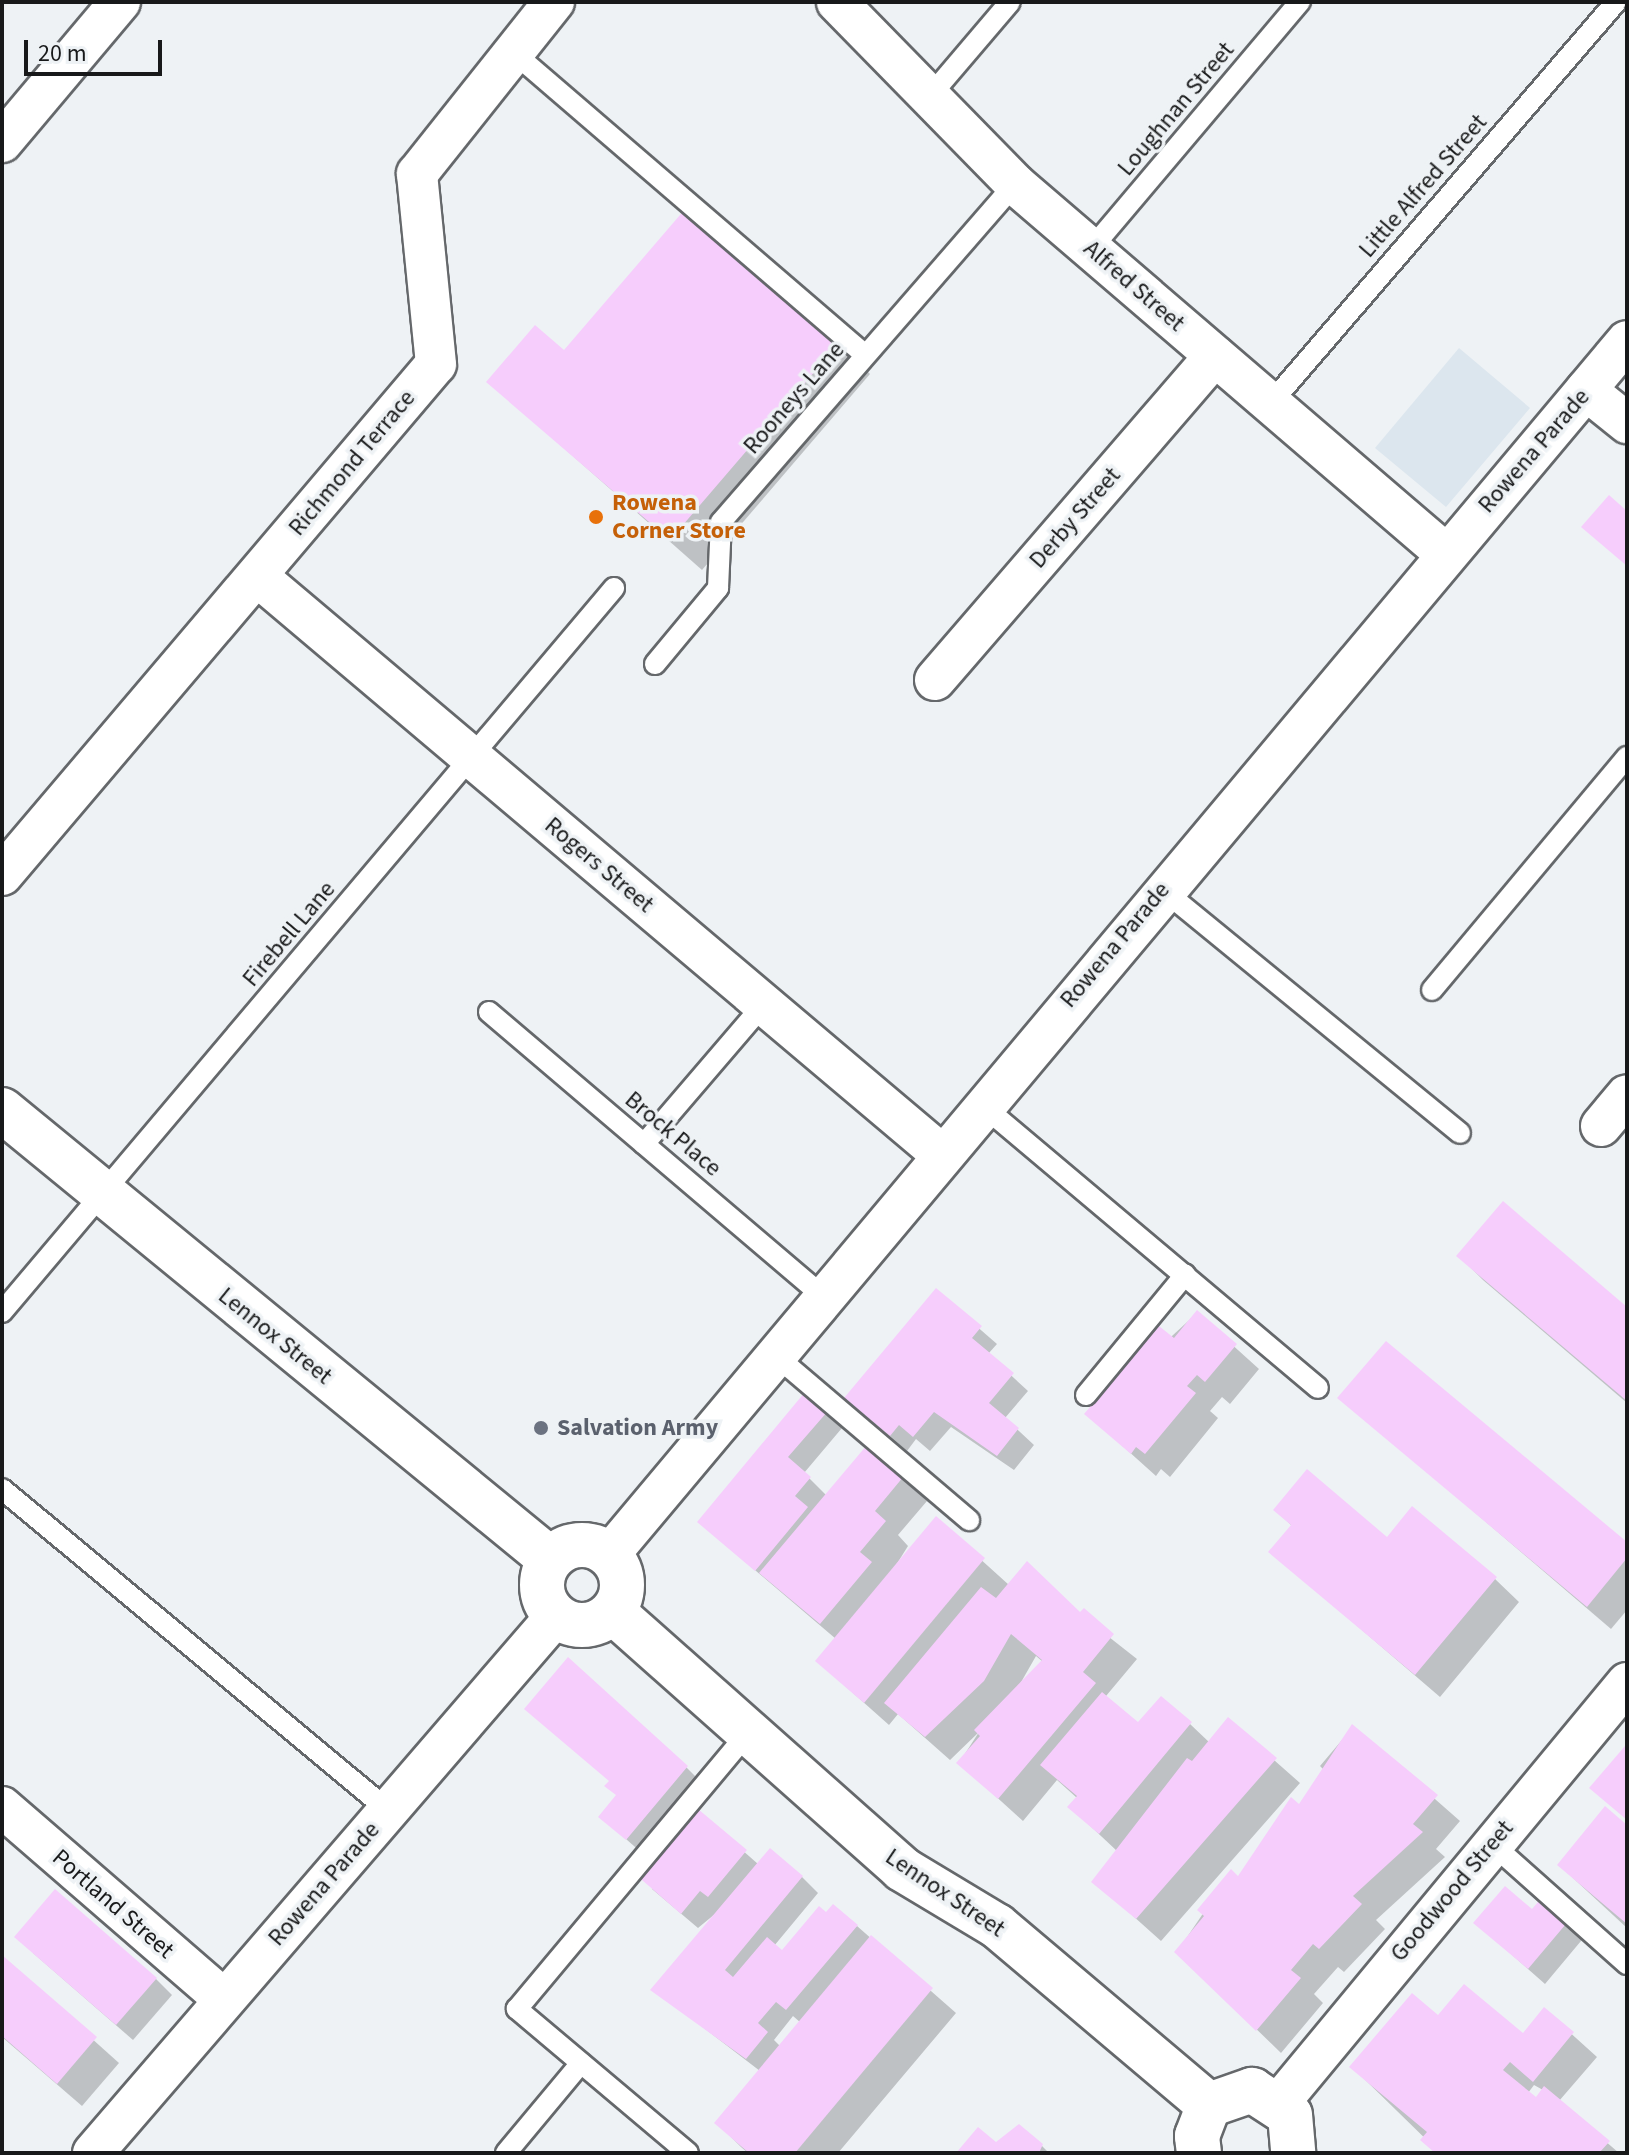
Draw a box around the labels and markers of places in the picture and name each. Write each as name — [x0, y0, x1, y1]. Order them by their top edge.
place label: Rowena Corner Store — [612, 489, 746, 545]
marker: Rowena Corner Store — [587, 508, 605, 526]
place label: Salvation Army — [557, 1414, 718, 1442]
marker: Salvation Army — [532, 1419, 550, 1437]

